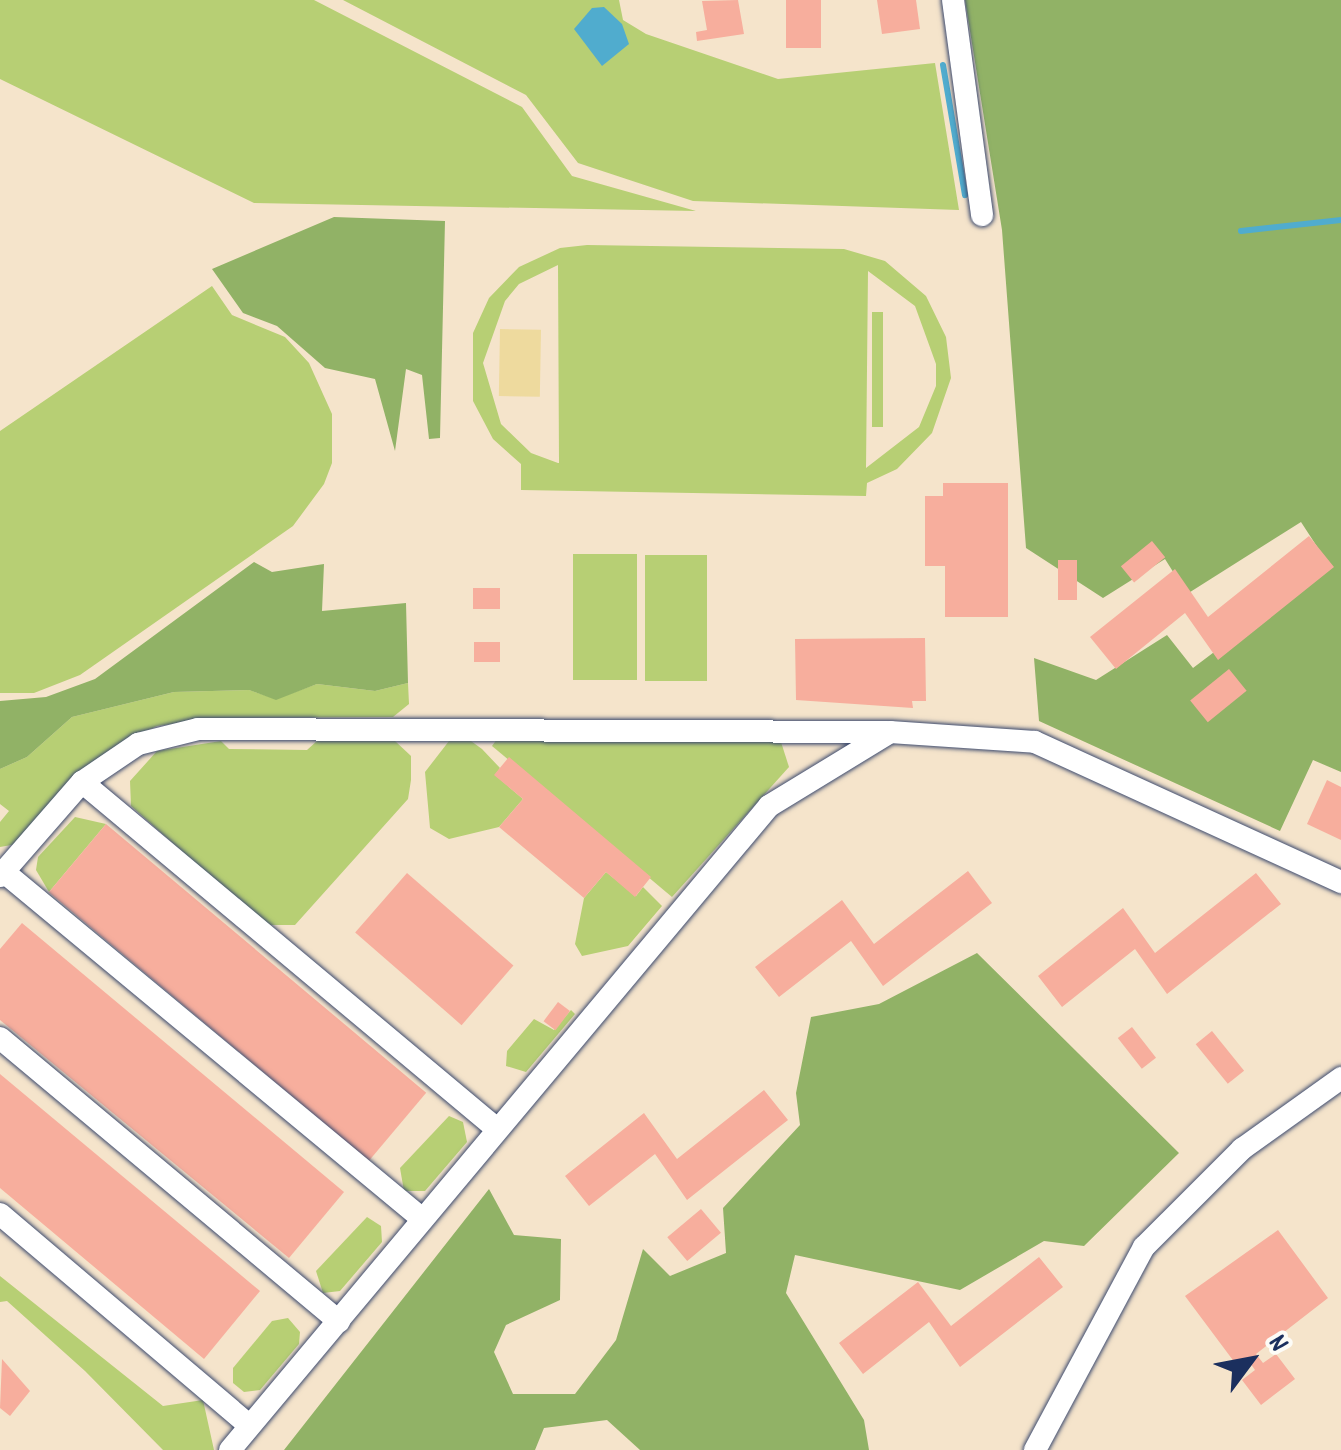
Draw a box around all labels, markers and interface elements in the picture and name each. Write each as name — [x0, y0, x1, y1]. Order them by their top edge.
north arrow — [1201, 1310, 1301, 1410]
text: N — [1256, 1328, 1297, 1361]

